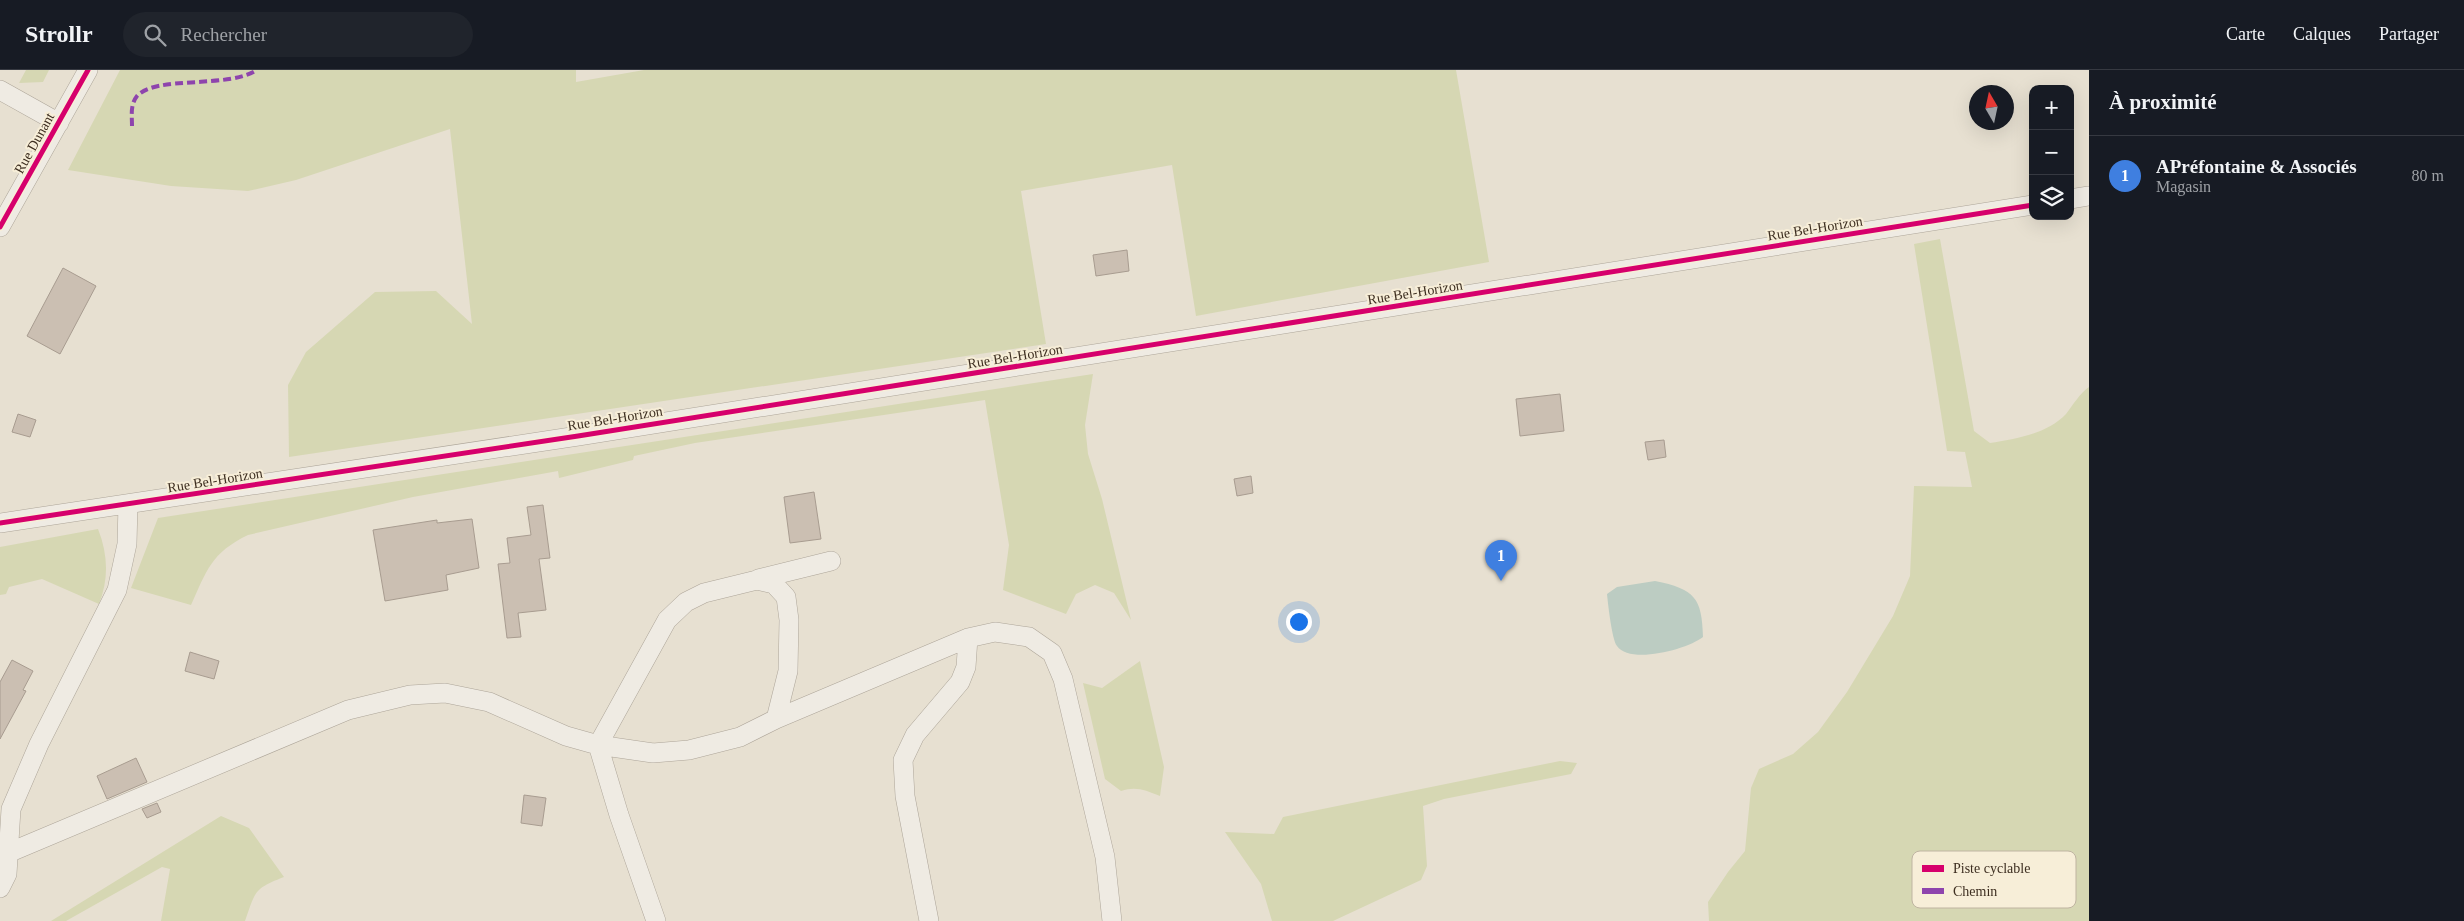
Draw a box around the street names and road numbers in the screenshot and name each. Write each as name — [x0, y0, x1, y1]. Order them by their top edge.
street label: Rue Dunant — [12, 110, 57, 176]
street label: Rue Bel-Horizon — [1766, 214, 1864, 243]
street label: Rue Bel-Horizon — [1366, 278, 1464, 307]
street label: Rue Bel-Horizon — [966, 342, 1064, 371]
street label: Rue Bel-Horizon — [566, 404, 664, 433]
street label: Rue Bel-Horizon — [166, 466, 264, 495]

